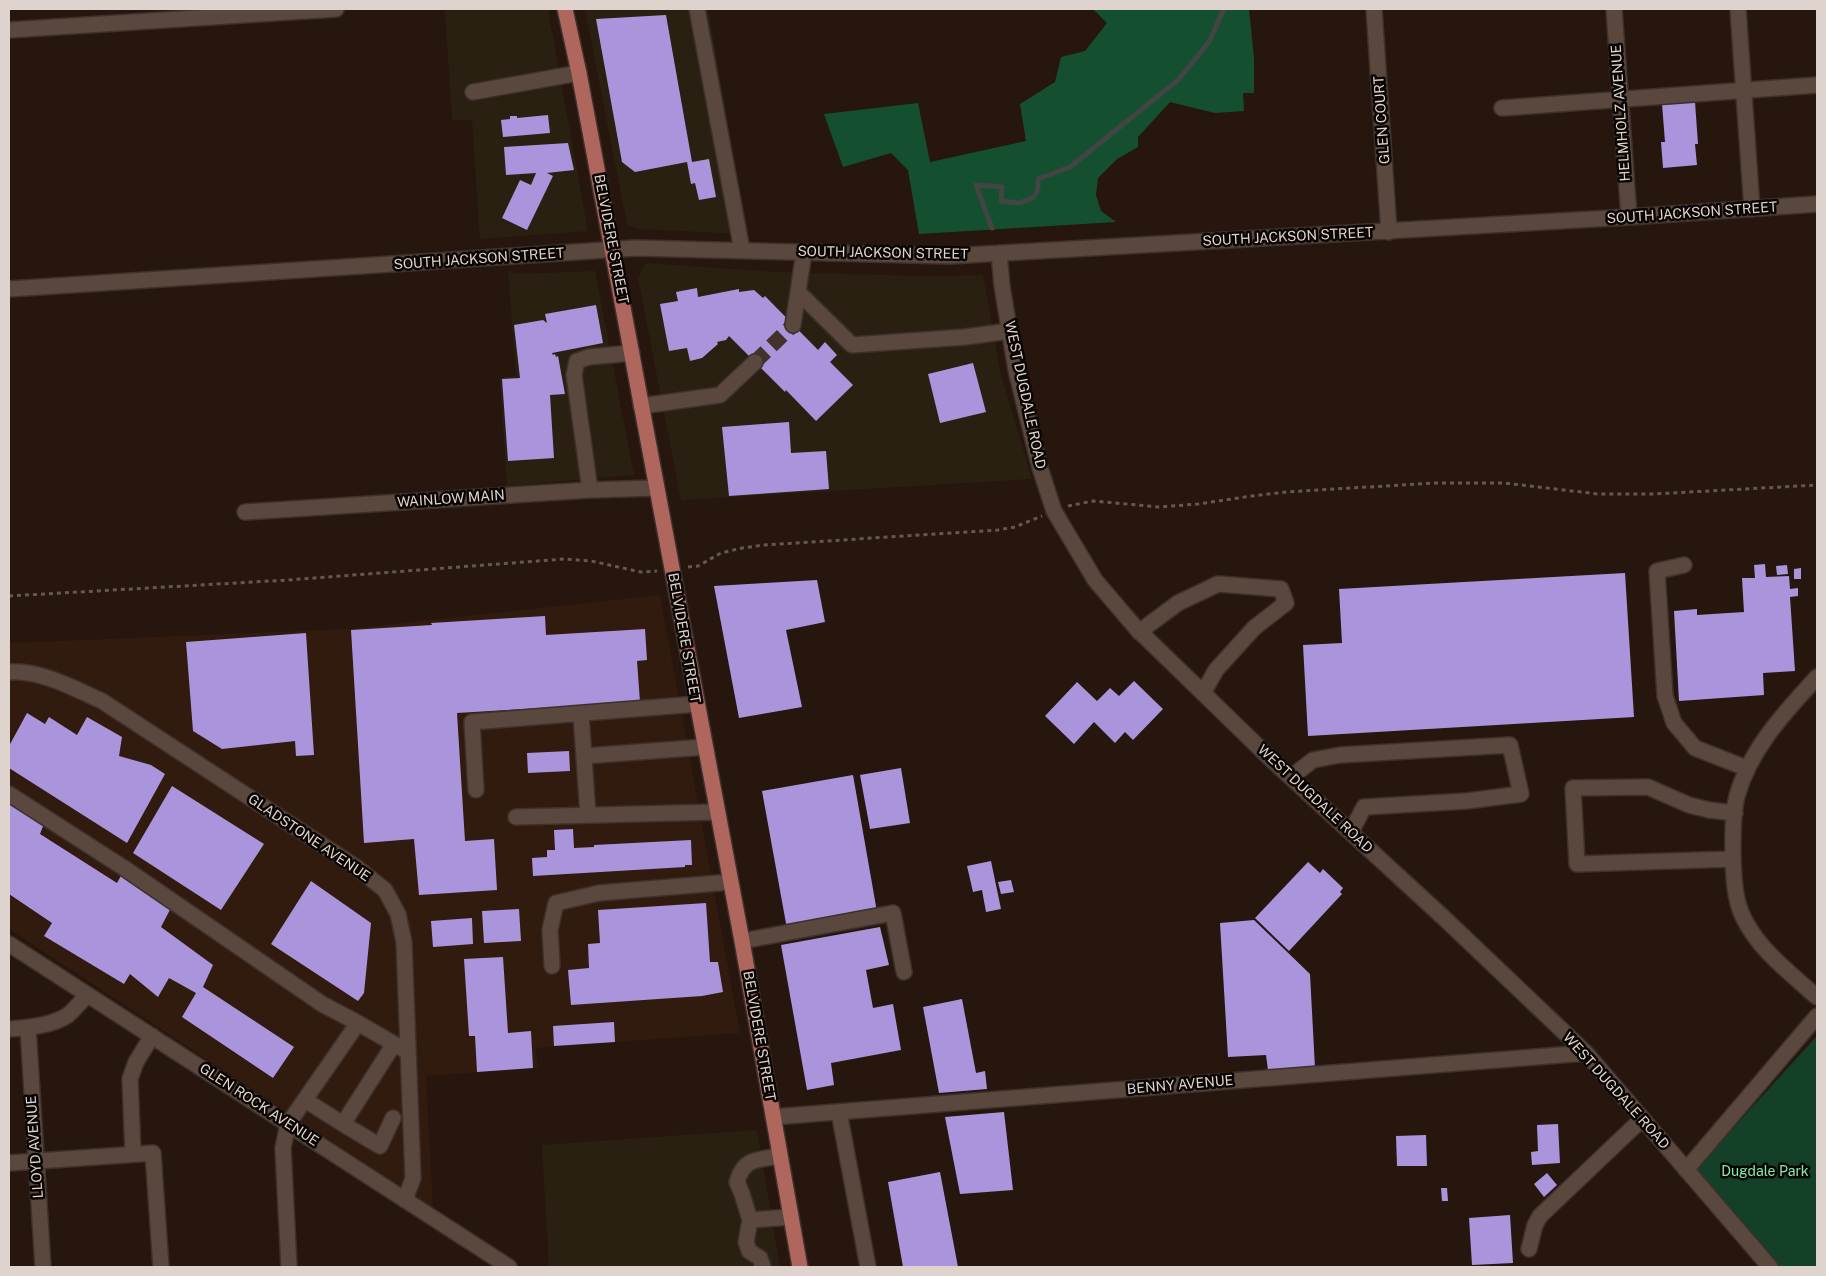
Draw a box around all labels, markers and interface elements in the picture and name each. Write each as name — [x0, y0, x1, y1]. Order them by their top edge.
street label: HELMHOLZ AVENUE — [1608, 44, 1634, 182]
street label: GLEN COURT — [1371, 75, 1393, 165]
street label: BELVIDERE STREET — [590, 173, 632, 305]
street label: SOUTH JACKSON STREET — [1606, 199, 1778, 227]
street label: SOUTH JACKSON STREET — [1202, 224, 1374, 250]
street label: SOUTH JACKSON STREET — [797, 243, 969, 263]
street label: SOUTH JACKSON STREET — [393, 245, 565, 273]
street label: WEST DUGDALE ROAD — [1001, 319, 1049, 471]
street label: WAINLOW MAIN — [397, 487, 505, 511]
street label: BELVIDERE STREET — [664, 572, 704, 704]
street label: WEST DUGDALE ROAD — [1254, 741, 1376, 857]
street label: GLADSTONE AVENUE — [245, 791, 373, 885]
street label: BELVIDERE STREET — [739, 970, 779, 1102]
street label: WEST DUGDALE ROAD — [1559, 1029, 1673, 1153]
street label: GLEN ROCK AVENUE — [196, 1060, 322, 1150]
street label: BENNY AVENUE — [1126, 1072, 1234, 1098]
street label: LLOYD AVENUE — [23, 1095, 47, 1199]
park label: Dugdale Park — [1721, 1164, 1809, 1180]

